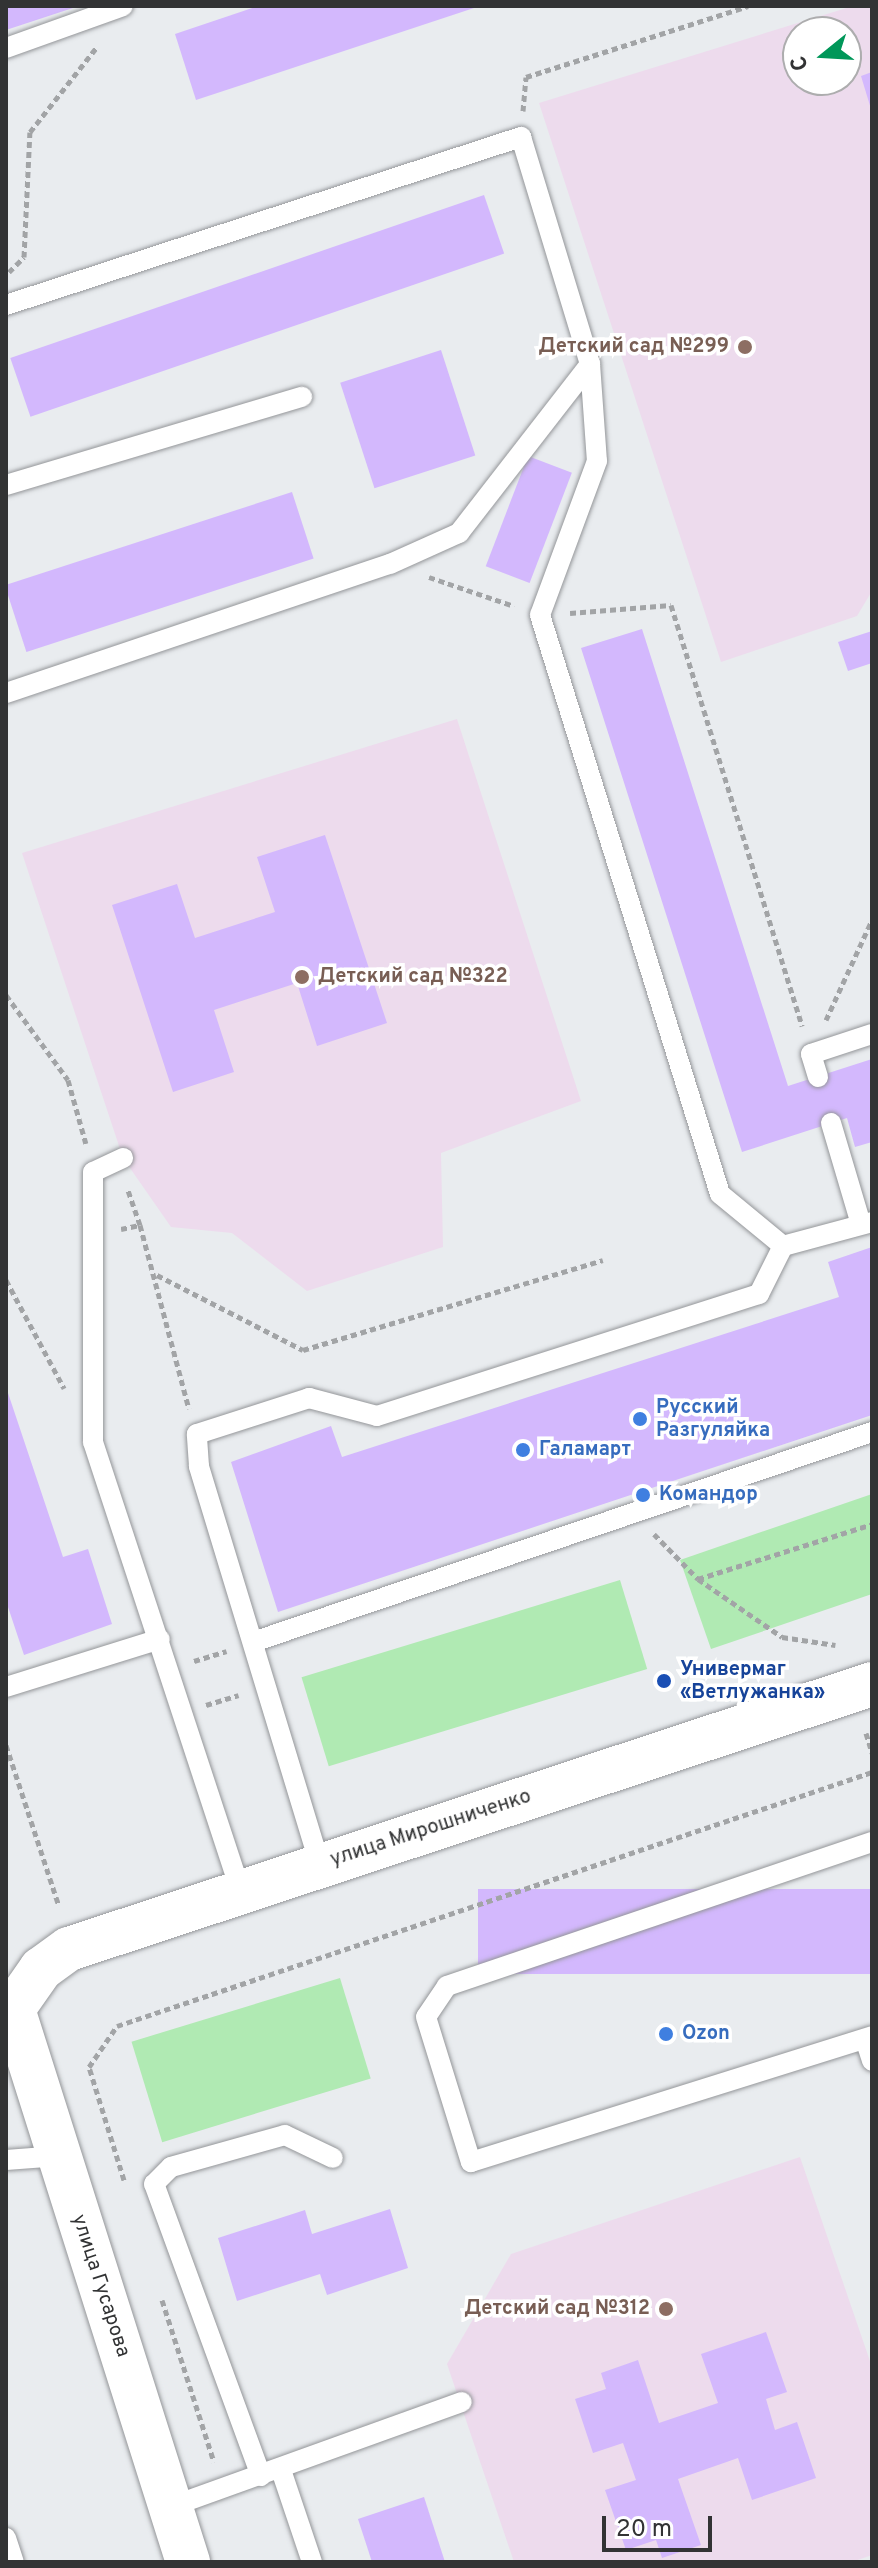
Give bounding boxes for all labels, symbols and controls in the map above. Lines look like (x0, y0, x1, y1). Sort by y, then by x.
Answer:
north arrow (782, 16, 862, 96)
text: С (786, 52, 816, 74)
place label: Детский сад №299 (539, 335, 729, 359)
marker: Детский сад №299 (736, 338, 754, 356)
place label: Детский сад №322 (318, 965, 508, 989)
marker: Детский сад №322 (293, 968, 311, 986)
place label: Русский Разгуляйка (656, 1396, 770, 1443)
marker: Русский Разгуляйка (631, 1410, 649, 1428)
place label: Галамарт (539, 1438, 631, 1462)
marker: Галамарт (514, 1441, 532, 1459)
place label: Командор (659, 1483, 758, 1507)
marker: Командор (634, 1486, 652, 1504)
place label: Универмаг «Ветлужанка» (680, 1658, 825, 1705)
marker: Универмаг «Ветлужанка» (655, 1672, 673, 1690)
street label: улица Мирошниченко (328, 1785, 534, 1873)
place label: Ozon (682, 2022, 730, 2046)
marker: Ozon (657, 2025, 675, 2043)
street label: улица Гусарова (66, 2212, 134, 2360)
place label: Детский сад №312 (464, 2297, 650, 2321)
marker: Детский сад №312 (657, 2300, 675, 2318)
scale bar (606, 2500, 716, 2550)
text: 20 m (616, 2515, 672, 2545)

